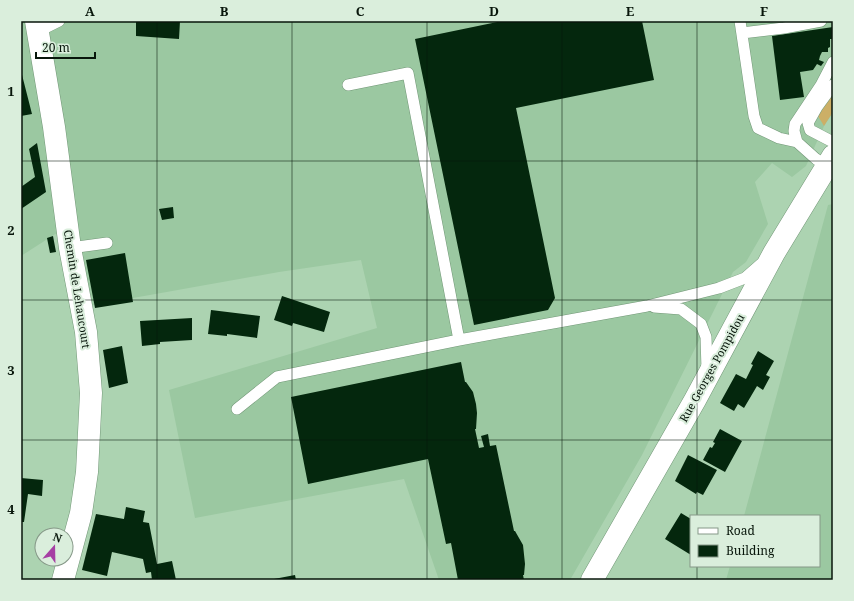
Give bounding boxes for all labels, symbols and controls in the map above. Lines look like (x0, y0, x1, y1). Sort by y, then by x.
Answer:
text: A (85, 2, 95, 20)
text: B (220, 2, 229, 20)
text: C (356, 2, 365, 20)
text: D (489, 2, 499, 20)
text: E (626, 2, 635, 20)
text: F (760, 2, 768, 20)
scale bar (36, 34, 95, 60)
text: 20 m (42, 39, 70, 56)
text: 1 (7, 82, 15, 100)
text: 2 (7, 221, 15, 239)
street label: Chemin de Lehaucourt (61, 229, 94, 349)
street label: Rue Georges Pompidou (676, 311, 748, 425)
text: 3 (7, 361, 15, 379)
text: 4 (7, 500, 15, 518)
legend (690, 515, 820, 567)
text: Road (726, 522, 756, 539)
north arrow (34, 527, 74, 567)
text: N (51, 529, 65, 546)
text: Building (726, 542, 775, 559)

